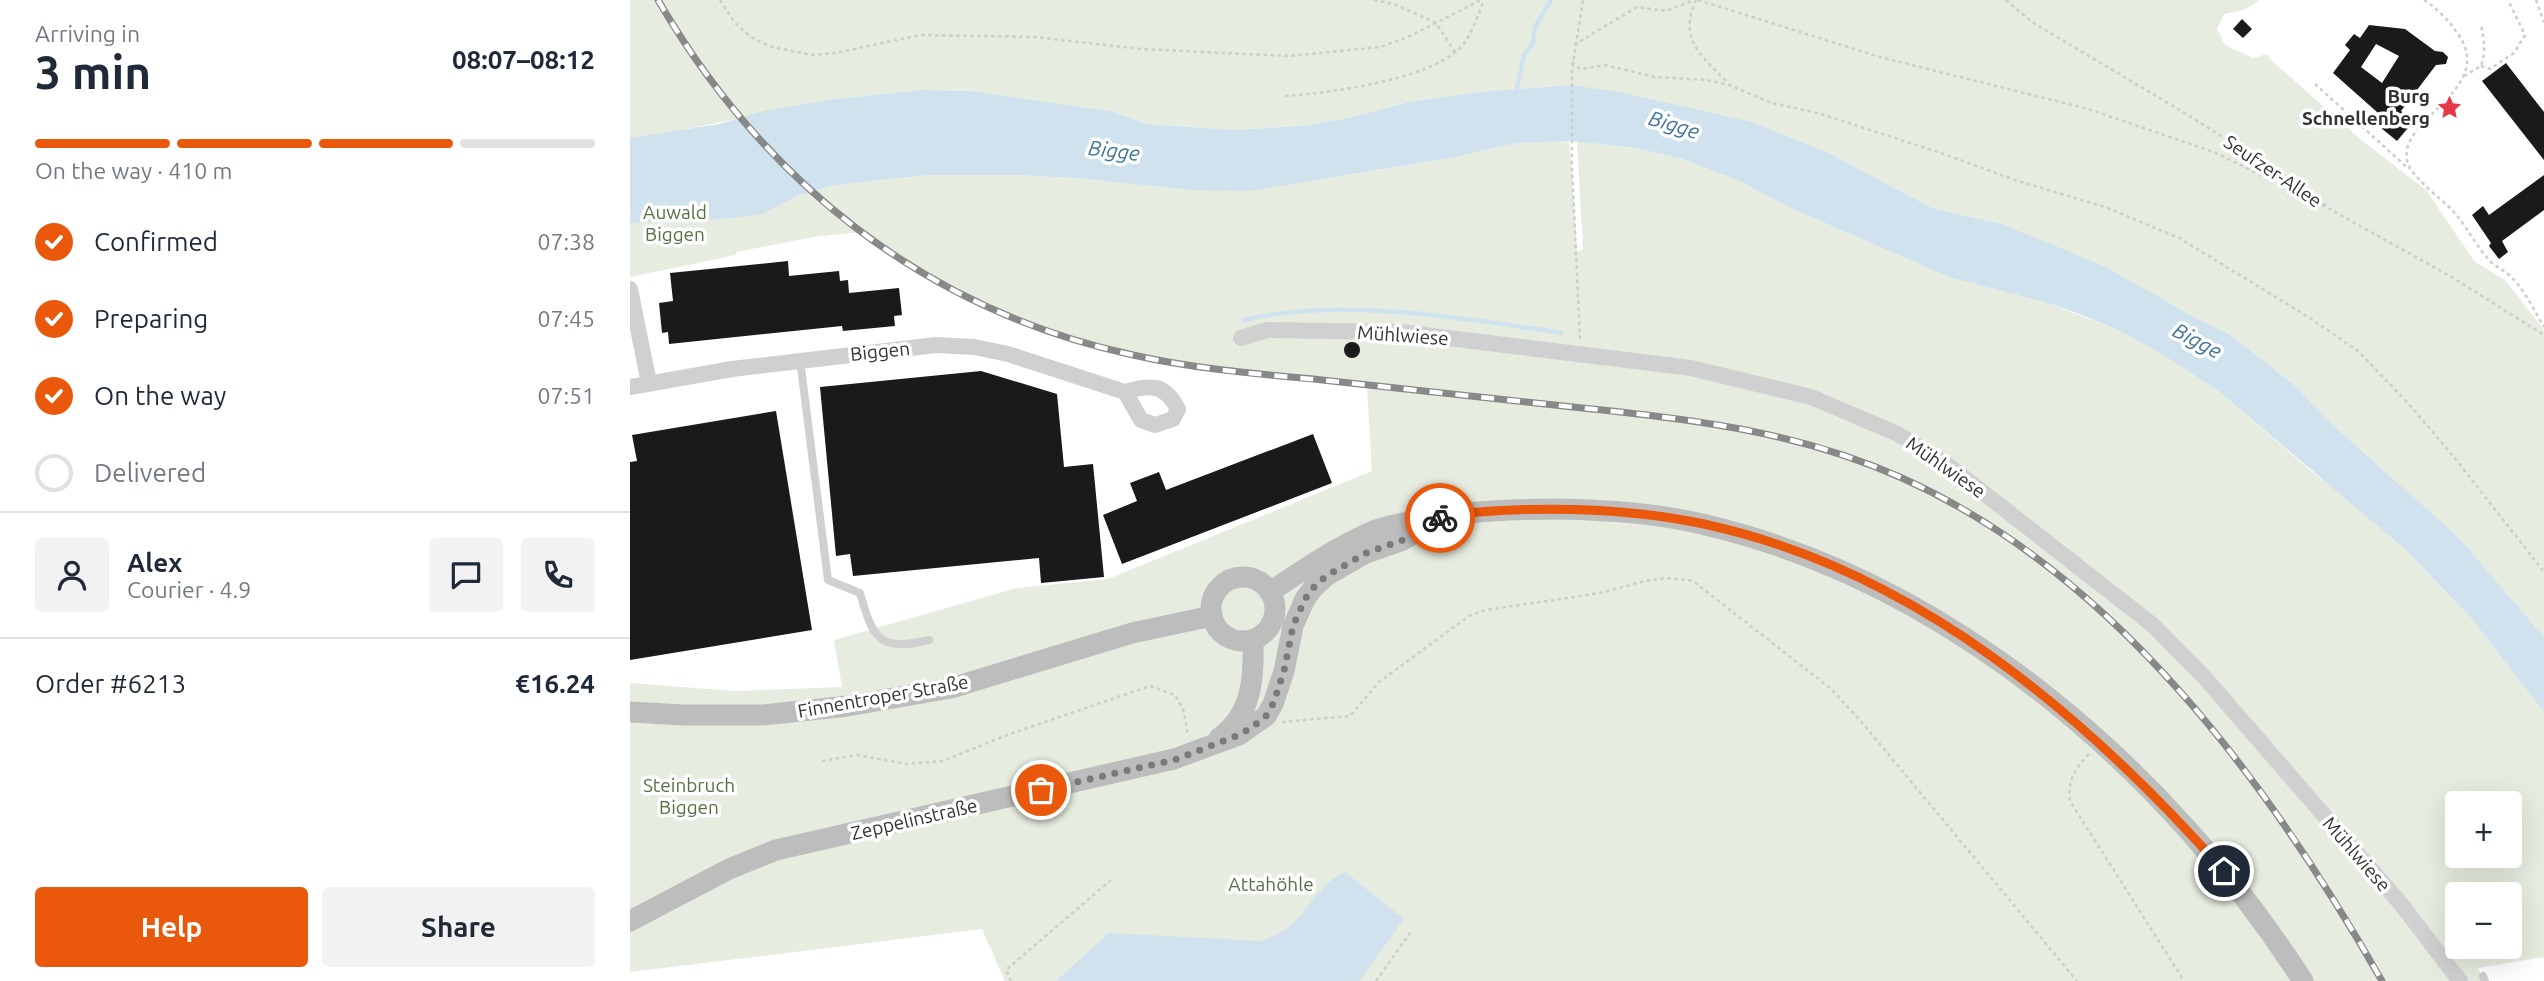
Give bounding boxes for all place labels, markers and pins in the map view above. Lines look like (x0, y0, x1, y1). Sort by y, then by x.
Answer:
place label: Burg Schnellenberg (2302, 85, 2430, 129)
place icon: Burg Schnellenberg (2436, 93, 2464, 121)
pin (1011, 760, 1071, 820)
pin (2194, 841, 2254, 901)

